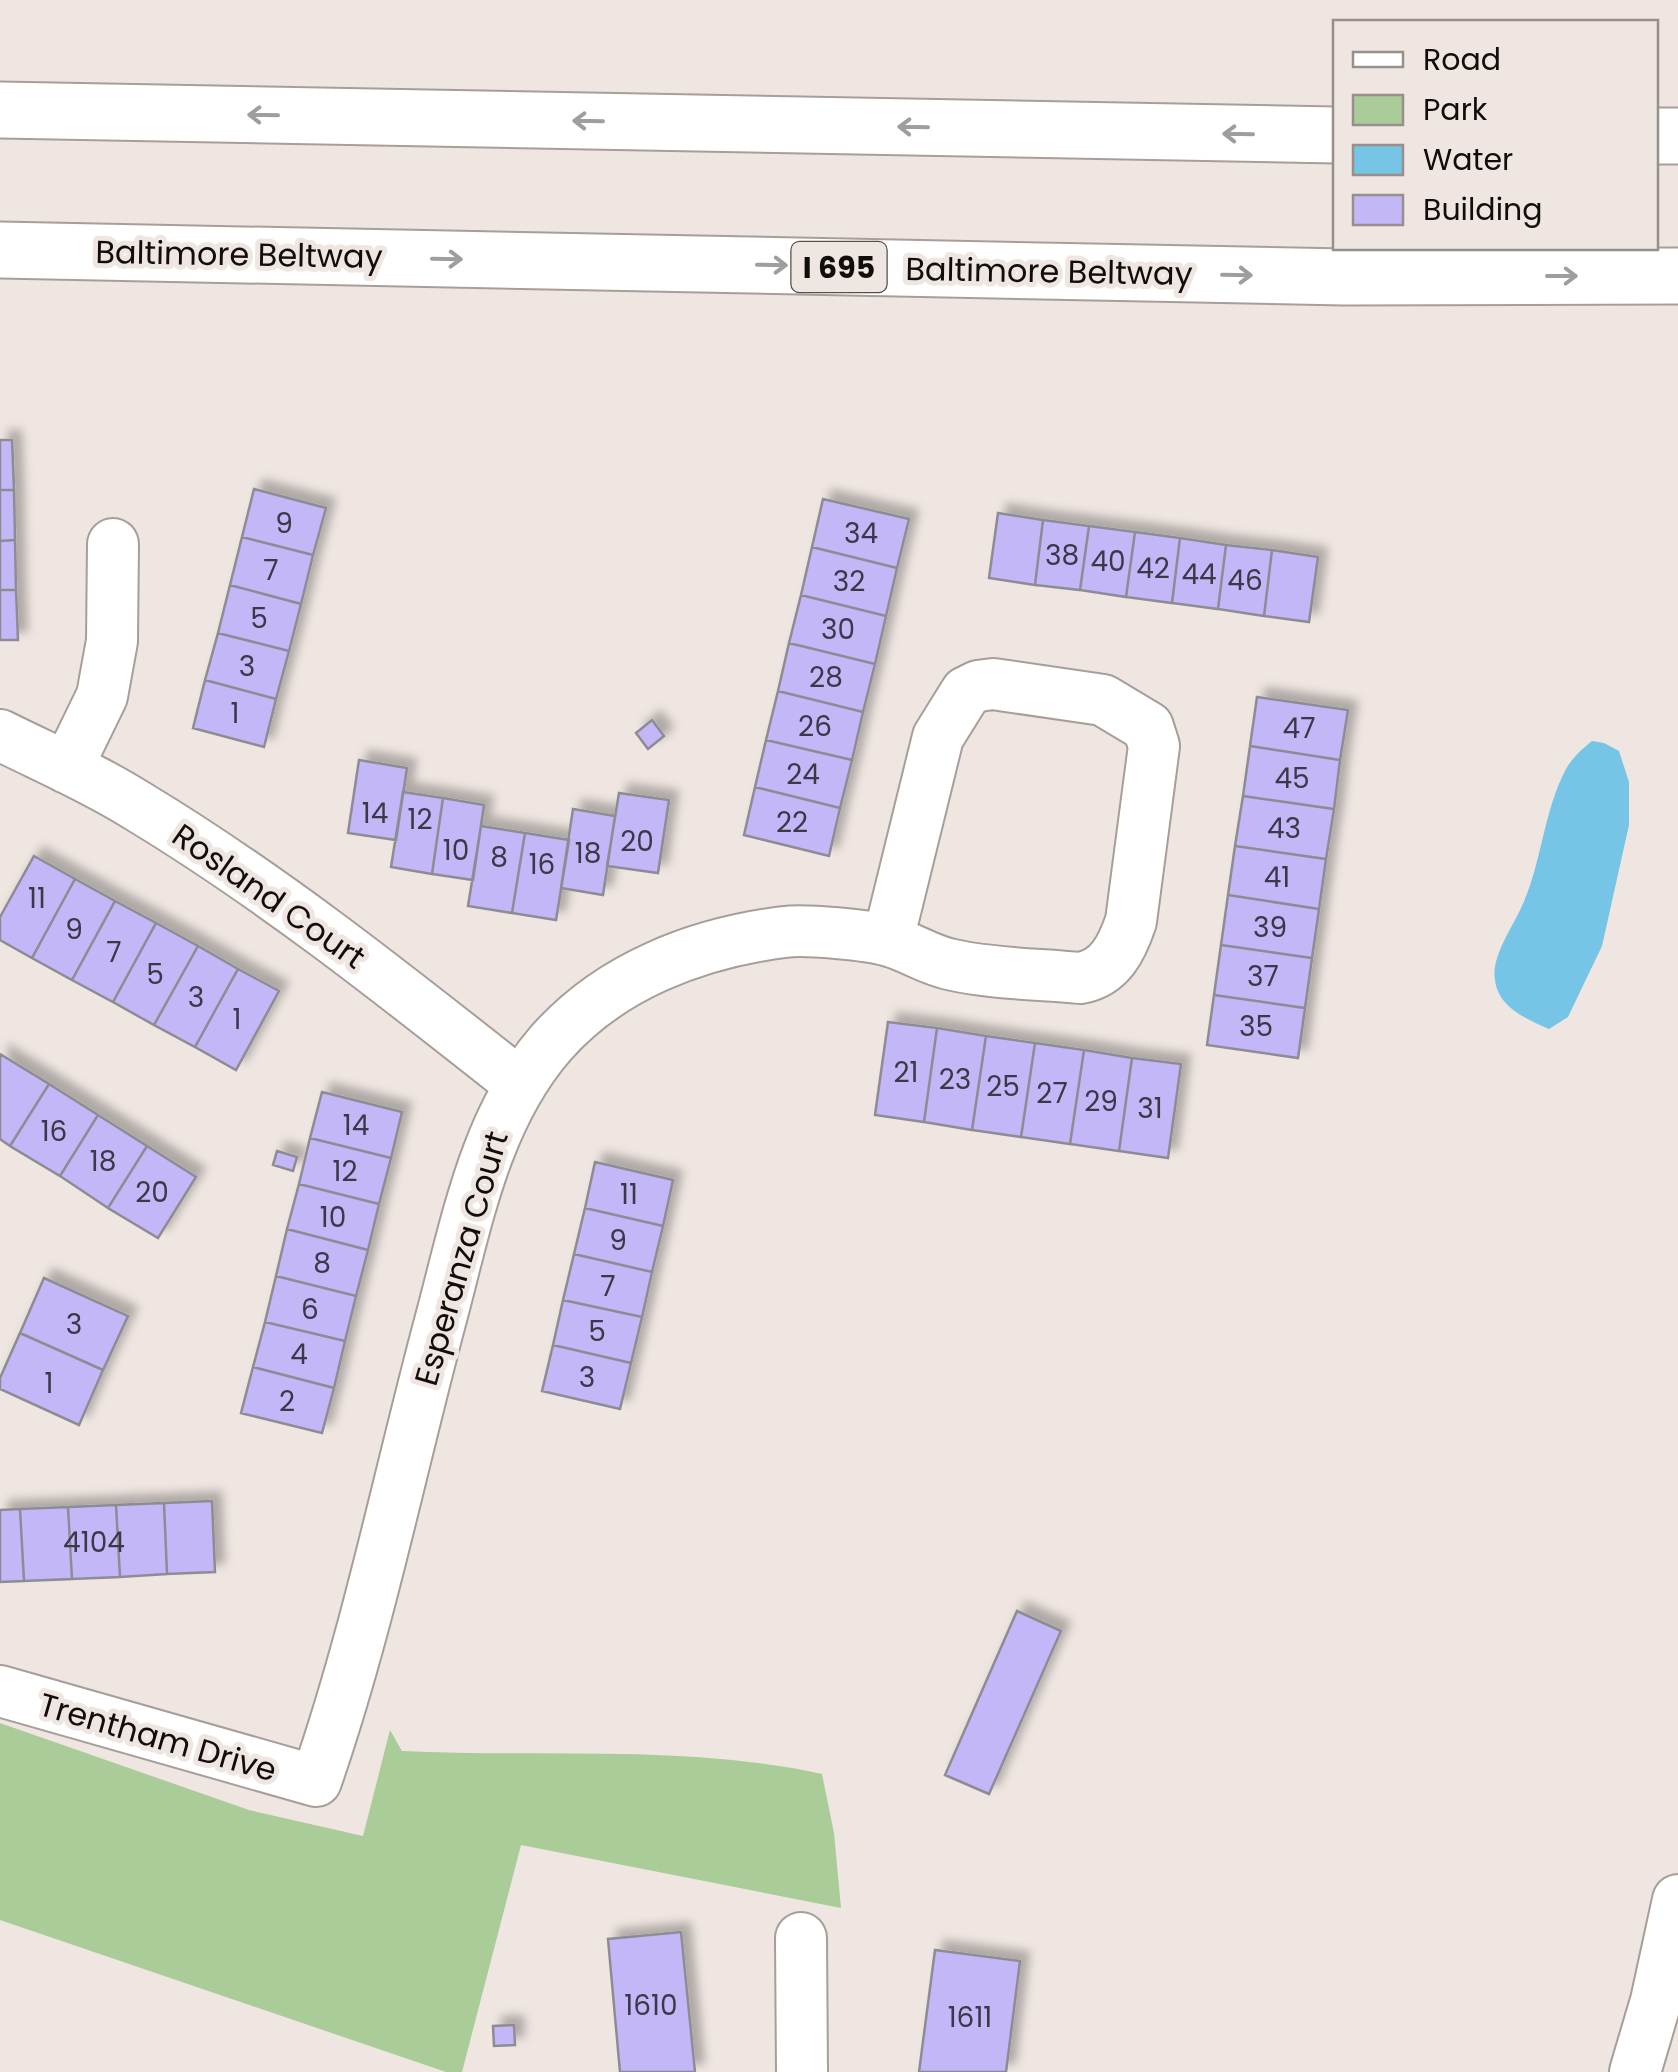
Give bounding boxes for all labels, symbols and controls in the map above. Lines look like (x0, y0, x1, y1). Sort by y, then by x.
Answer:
legend (1333, 20, 1658, 250)
text: Road (1423, 38, 1501, 81)
text: Park (1423, 88, 1488, 131)
one-way arrow (248, 106, 280, 125)
one-way arrow (573, 112, 605, 131)
one-way arrow (898, 118, 930, 137)
one-way arrow (1223, 124, 1255, 143)
text: Water (1423, 138, 1513, 181)
text: Building (1423, 188, 1543, 231)
street label: Baltimore Beltway (95, 229, 383, 279)
road number: I 695 (792, 242, 886, 292)
street label: Baltimore Beltway (905, 246, 1193, 296)
one-way arrow (431, 249, 463, 268)
one-way arrow (756, 256, 788, 275)
one-way arrow (1221, 265, 1253, 284)
one-way arrow (1546, 267, 1578, 286)
house number: 9 (275, 504, 293, 543)
house number: 34 (844, 514, 878, 553)
house number: 38 (1045, 536, 1079, 575)
house number: 40 (1090, 542, 1126, 581)
house number: 42 (1136, 549, 1170, 588)
house number: 7 (263, 551, 279, 590)
house number: 44 (1181, 555, 1217, 594)
house number: 46 (1227, 561, 1263, 600)
house number: 32 (833, 562, 865, 601)
house number: 5 (250, 599, 268, 638)
house number: 30 (821, 610, 855, 649)
house number: 3 (239, 647, 255, 686)
house number: 28 (809, 658, 843, 697)
house number: 1 (231, 694, 239, 733)
house number: 26 (798, 707, 832, 746)
house number: 47 (1283, 709, 1315, 748)
house number: 24 (786, 755, 820, 794)
house number: 45 (1274, 759, 1310, 798)
house number: 14 (362, 794, 388, 833)
house number: 12 (407, 800, 433, 839)
house number: 22 (776, 803, 808, 842)
house number: 43 (1267, 809, 1301, 848)
street label: Rosland Court (164, 813, 374, 979)
house number: 20 (620, 822, 654, 861)
house number: 10 (443, 831, 469, 870)
house number: 18 (575, 834, 601, 873)
house number: 8 (490, 838, 508, 877)
house number: 16 (529, 845, 555, 884)
house number: 41 (1264, 858, 1290, 897)
house number: 11 (28, 879, 46, 918)
house number: 39 (1253, 908, 1287, 947)
house number: 9 (65, 910, 83, 949)
house number: 7 (106, 933, 122, 972)
house number: 5 (146, 955, 164, 994)
house number: 37 (1247, 957, 1279, 996)
house number: 3 (188, 978, 204, 1017)
house number: 1 (233, 1000, 241, 1039)
house number: 35 (1239, 1007, 1273, 1046)
house number: 21 (893, 1053, 919, 1092)
house number: 23 (939, 1060, 971, 1099)
house number: 25 (986, 1067, 1020, 1106)
house number: 27 (1036, 1074, 1068, 1113)
house number: 29 (1084, 1082, 1118, 1121)
house number: 31 (1137, 1089, 1163, 1128)
house number: 14 (343, 1106, 369, 1145)
house number: 16 (41, 1112, 67, 1151)
street label: Esperanza Court (403, 1126, 519, 1390)
house number: 18 (90, 1142, 116, 1181)
house number: 12 (332, 1152, 358, 1191)
house number: 20 (135, 1173, 169, 1212)
house number: 11 (620, 1175, 638, 1214)
house number: 10 (320, 1198, 346, 1237)
house number: 9 (609, 1221, 627, 1260)
house number: 8 (313, 1244, 331, 1283)
house number: 7 (600, 1267, 616, 1306)
house number: 6 (301, 1290, 319, 1329)
house number: 3 (66, 1305, 82, 1344)
house number: 5 (588, 1312, 606, 1351)
house number: 4 (290, 1335, 308, 1374)
house number: 3 (579, 1358, 595, 1397)
house number: 1 (45, 1364, 53, 1403)
house number: 2 (279, 1382, 295, 1421)
house number: 4104 (63, 1523, 125, 1562)
street label: Trentham Drive (34, 1682, 282, 1792)
house number: 1610 (624, 1986, 678, 2025)
house number: 1611 (948, 1998, 992, 2037)

